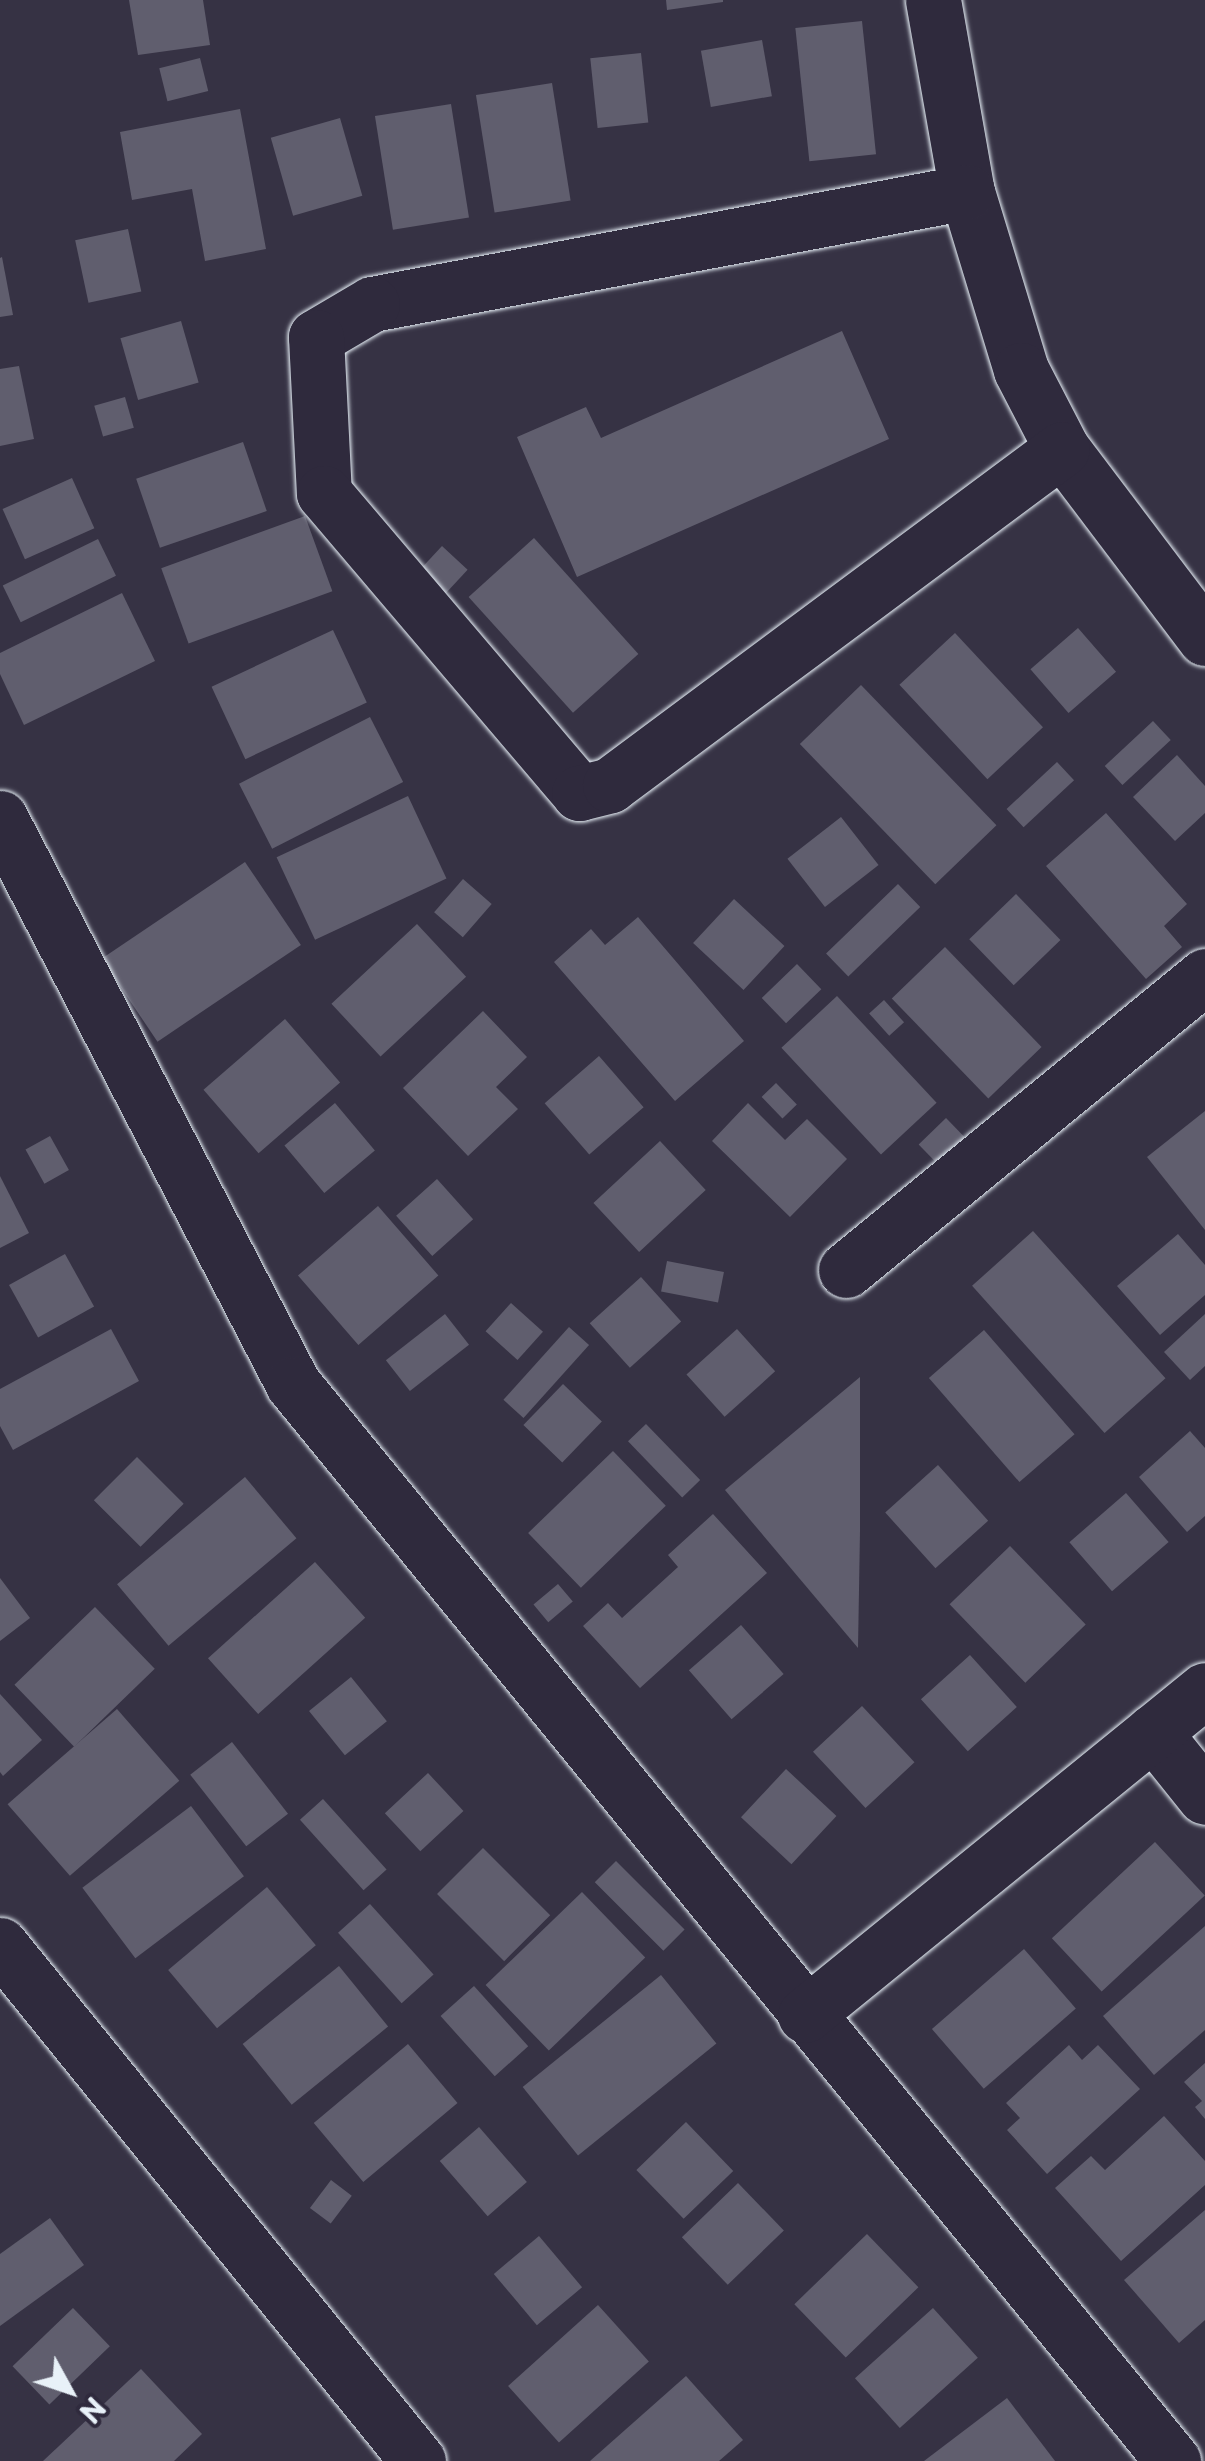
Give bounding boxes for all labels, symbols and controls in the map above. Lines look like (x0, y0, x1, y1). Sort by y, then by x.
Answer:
north arrow (20, 2341, 120, 2441)
text: N (70, 2388, 117, 2433)

